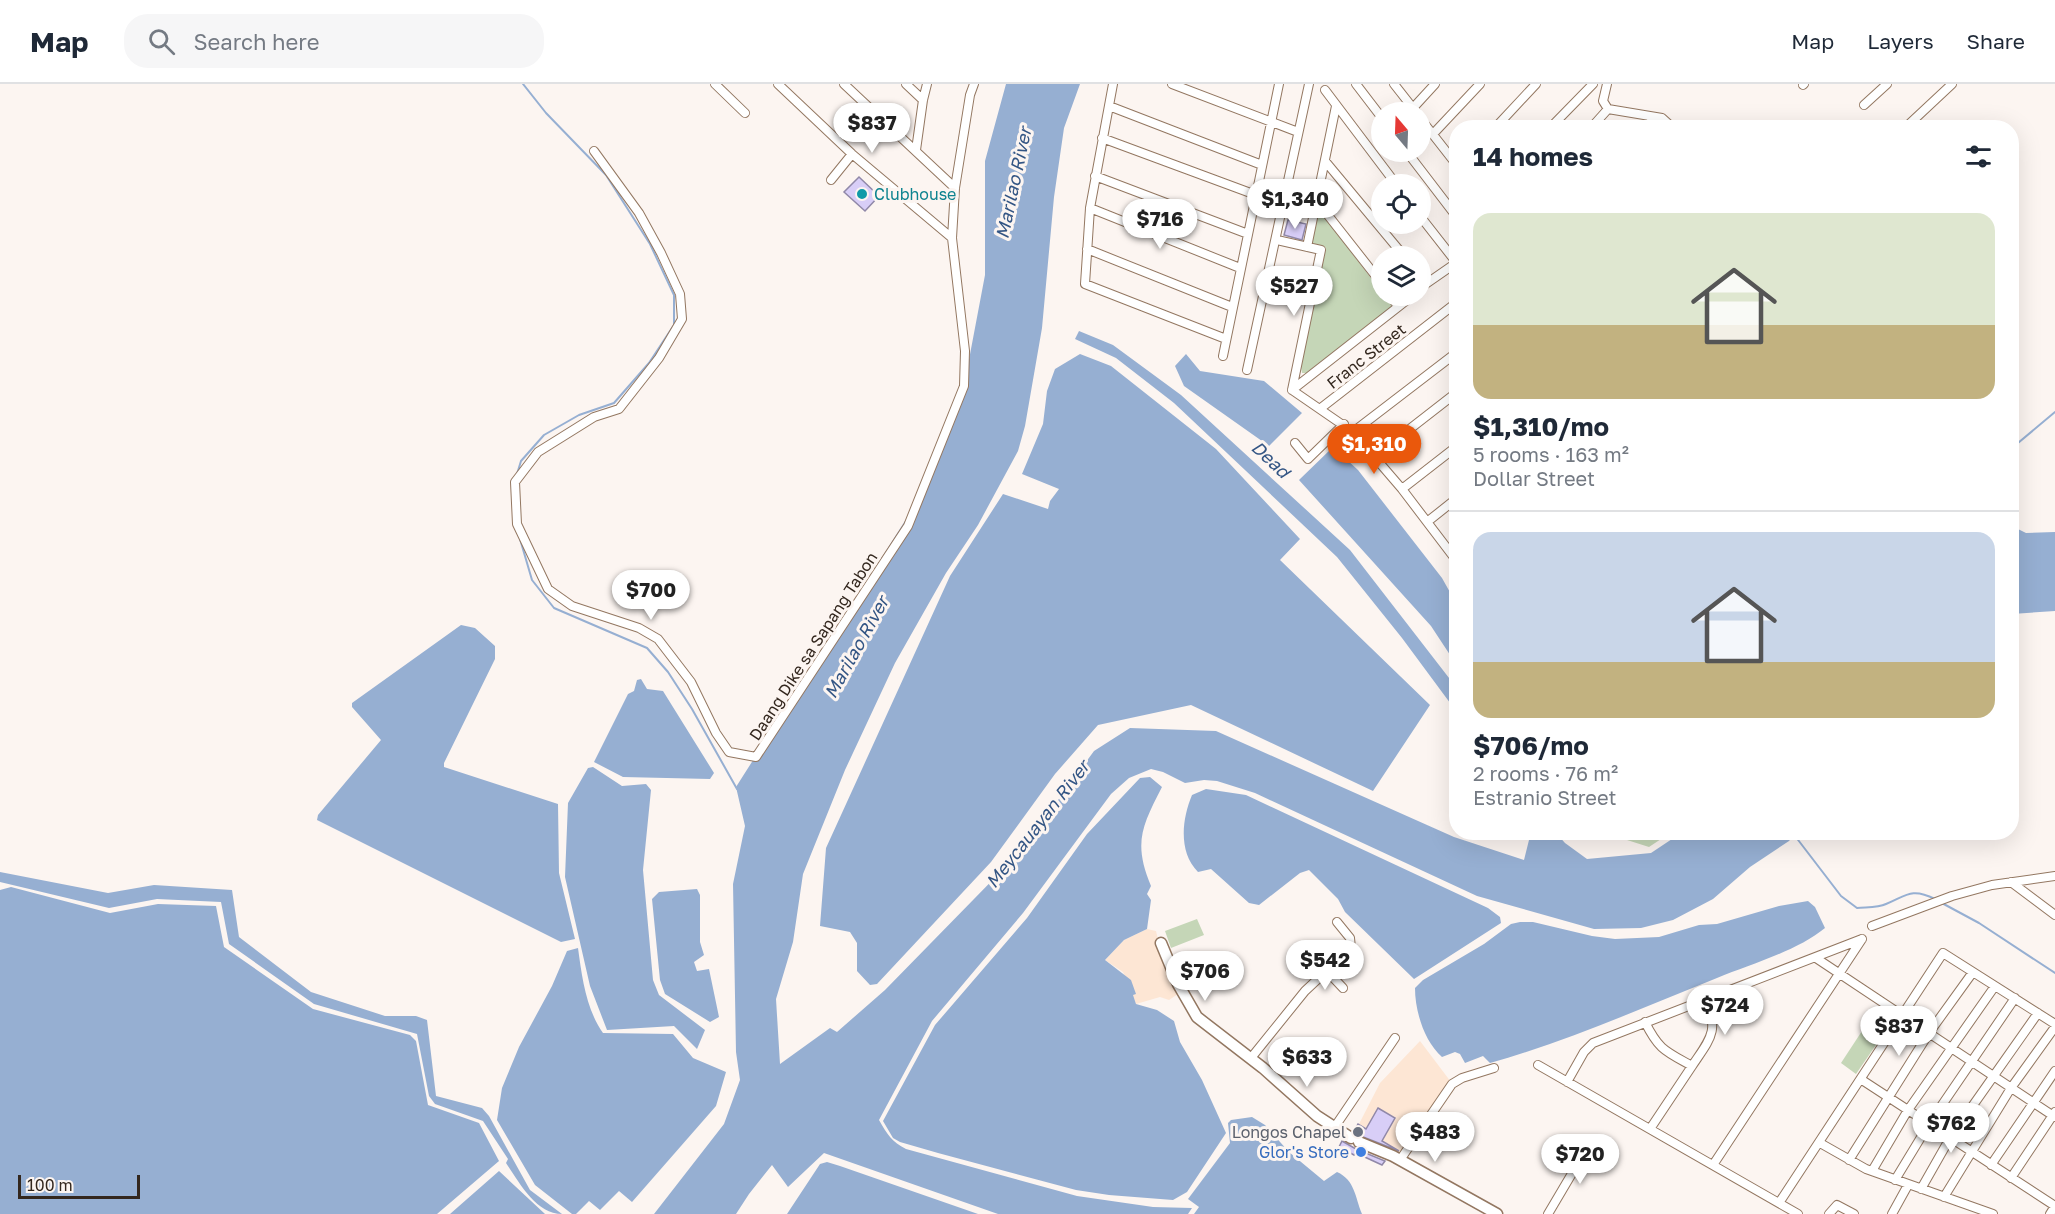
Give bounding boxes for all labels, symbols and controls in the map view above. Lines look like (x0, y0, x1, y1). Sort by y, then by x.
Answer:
search box (124, 14, 544, 68)
text: Map (30, 25, 88, 58)
icon: search (145, 25, 178, 58)
text: Search here (193, 28, 319, 55)
text: Map (1791, 28, 1834, 54)
text: Layers (1867, 28, 1934, 54)
text: Share (1967, 28, 2025, 54)
north arrow (1371, 102, 1431, 162)
map controls (1371, 102, 1431, 306)
pin: $837 (836, 103, 908, 154)
text: $837 (847, 110, 897, 134)
water label: Marilao River (990, 123, 1036, 241)
icon: filters (1962, 140, 1995, 173)
text: 14 homes (1473, 141, 1593, 172)
button: locate (1371, 174, 1431, 234)
pin: $1,340 (1246, 179, 1344, 230)
place label: Clubhouse (874, 184, 956, 204)
text: $1,340 (1261, 186, 1329, 210)
marker: Clubhouse (855, 187, 869, 201)
pin: $716 (1124, 199, 1196, 250)
text: $716 (1136, 206, 1184, 230)
button: layers (1371, 246, 1431, 306)
icon: home (1680, 252, 1788, 360)
pin: $527 (1258, 266, 1330, 317)
text: $527 (1270, 273, 1318, 297)
street label: Franc Street (1323, 319, 1409, 393)
text: $1,310/mo (1473, 411, 1609, 442)
pin: $1,310 (1325, 424, 1423, 475)
text: $1,310 (1341, 431, 1407, 455)
water label: Dead (1247, 436, 1296, 483)
text: 5 rooms · 163 m² (1473, 442, 1629, 466)
text: Dollar Street (1473, 466, 1595, 490)
street label: Daang Dike sa Sapang Tabon (745, 548, 881, 744)
pin: $700 (615, 570, 687, 621)
icon: home (1680, 571, 1788, 679)
text: $700 (626, 577, 676, 601)
water label: Marilao River (819, 590, 894, 702)
text: $706/mo (1473, 730, 1589, 761)
water label: Meycauayan River (980, 754, 1095, 892)
text: 2 rooms · 76 m² (1473, 761, 1618, 785)
text: Estranio Street (1473, 785, 1617, 809)
pin: $542 (1289, 940, 1361, 991)
text: $542 (1300, 947, 1350, 971)
pin: $706 (1169, 951, 1241, 1002)
text: $706 (1180, 958, 1230, 982)
pin: $724 (1689, 985, 1761, 1036)
text: $724 (1701, 992, 1750, 1016)
pin: $837 (1863, 1006, 1935, 1057)
text: $837 (1874, 1013, 1924, 1037)
pin: $633 (1271, 1037, 1343, 1088)
text: $633 (1282, 1044, 1332, 1068)
pin: $762 (1915, 1103, 1987, 1154)
text: $762 (1926, 1110, 1976, 1134)
pin: $483 (1399, 1112, 1471, 1163)
text: $483 (1410, 1119, 1460, 1143)
place label: Longos Chapel (1232, 1122, 1346, 1142)
marker: Longos Chapel (1351, 1125, 1365, 1139)
pin: $720 (1544, 1134, 1616, 1185)
text: $720 (1555, 1141, 1605, 1165)
place label: Glor's Store (1259, 1142, 1349, 1162)
marker: Glor's Store (1354, 1145, 1368, 1159)
scale bar (18, 1172, 140, 1200)
text: 100 m (27, 1175, 73, 1195)

